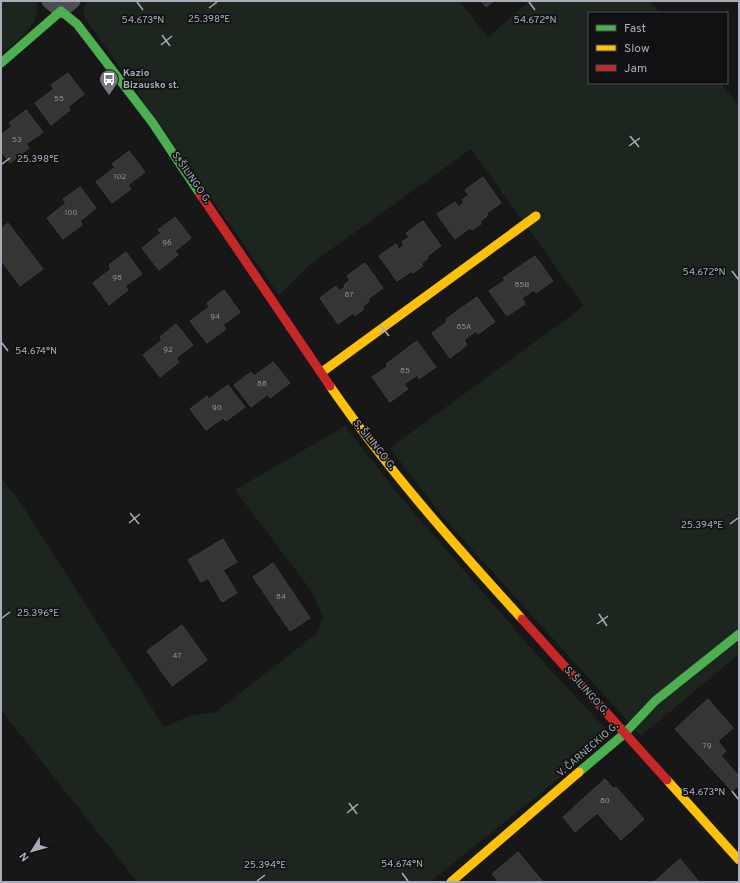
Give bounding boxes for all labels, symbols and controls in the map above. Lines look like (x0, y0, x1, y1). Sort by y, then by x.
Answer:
legend (588, 12, 728, 84)
text: 25.398°E (188, 13, 230, 26)
text: 54.673°N (122, 14, 164, 27)
text: 54.672°N (514, 14, 556, 27)
text: Fast (624, 21, 646, 37)
text: Slow (624, 41, 650, 57)
text: Jam (624, 61, 647, 77)
place label: Kazio Bizausko st. (123, 67, 180, 92)
bus stop icon: Kazio Bizausko st. (98, 68, 120, 96)
house number: 55 (54, 94, 64, 104)
house number: 53 (12, 135, 22, 145)
street label: S. ŠILINGO G. (168, 150, 214, 206)
text: 25.398°E (17, 153, 59, 166)
house number: 102 (113, 172, 127, 182)
house number: 100 (64, 208, 78, 218)
house number: 96 (162, 238, 172, 248)
text: 54.672°N (683, 266, 725, 279)
house number: 98 (112, 273, 122, 283)
house number: 85B (514, 280, 530, 290)
house number: 87 (345, 290, 353, 300)
house number: 94 (210, 312, 220, 322)
house number: 85A (456, 322, 472, 332)
text: 54.674°N (15, 345, 57, 358)
house number: 92 (163, 345, 173, 355)
house number: 85 (400, 366, 410, 376)
house number: 88 (257, 379, 267, 389)
house number: 90 (212, 403, 222, 413)
street label: S. ŠILINGO G. (350, 417, 398, 473)
text: 25.394°E (681, 519, 723, 532)
house number: 84 (276, 592, 286, 602)
text: 25.396°E (17, 607, 59, 620)
house number: 47 (172, 651, 182, 661)
street label: S. ŠILINGO G. (561, 664, 611, 718)
street label: V. ČARNECKIO G. (555, 720, 621, 780)
house number: 79 (703, 741, 712, 751)
text: 54.673°N (683, 786, 725, 799)
house number: 80 (600, 796, 610, 806)
north arrow (12, 831, 52, 871)
text: N (17, 849, 33, 864)
text: 54.674°N (381, 858, 423, 871)
text: 25.394°E (244, 859, 286, 872)

